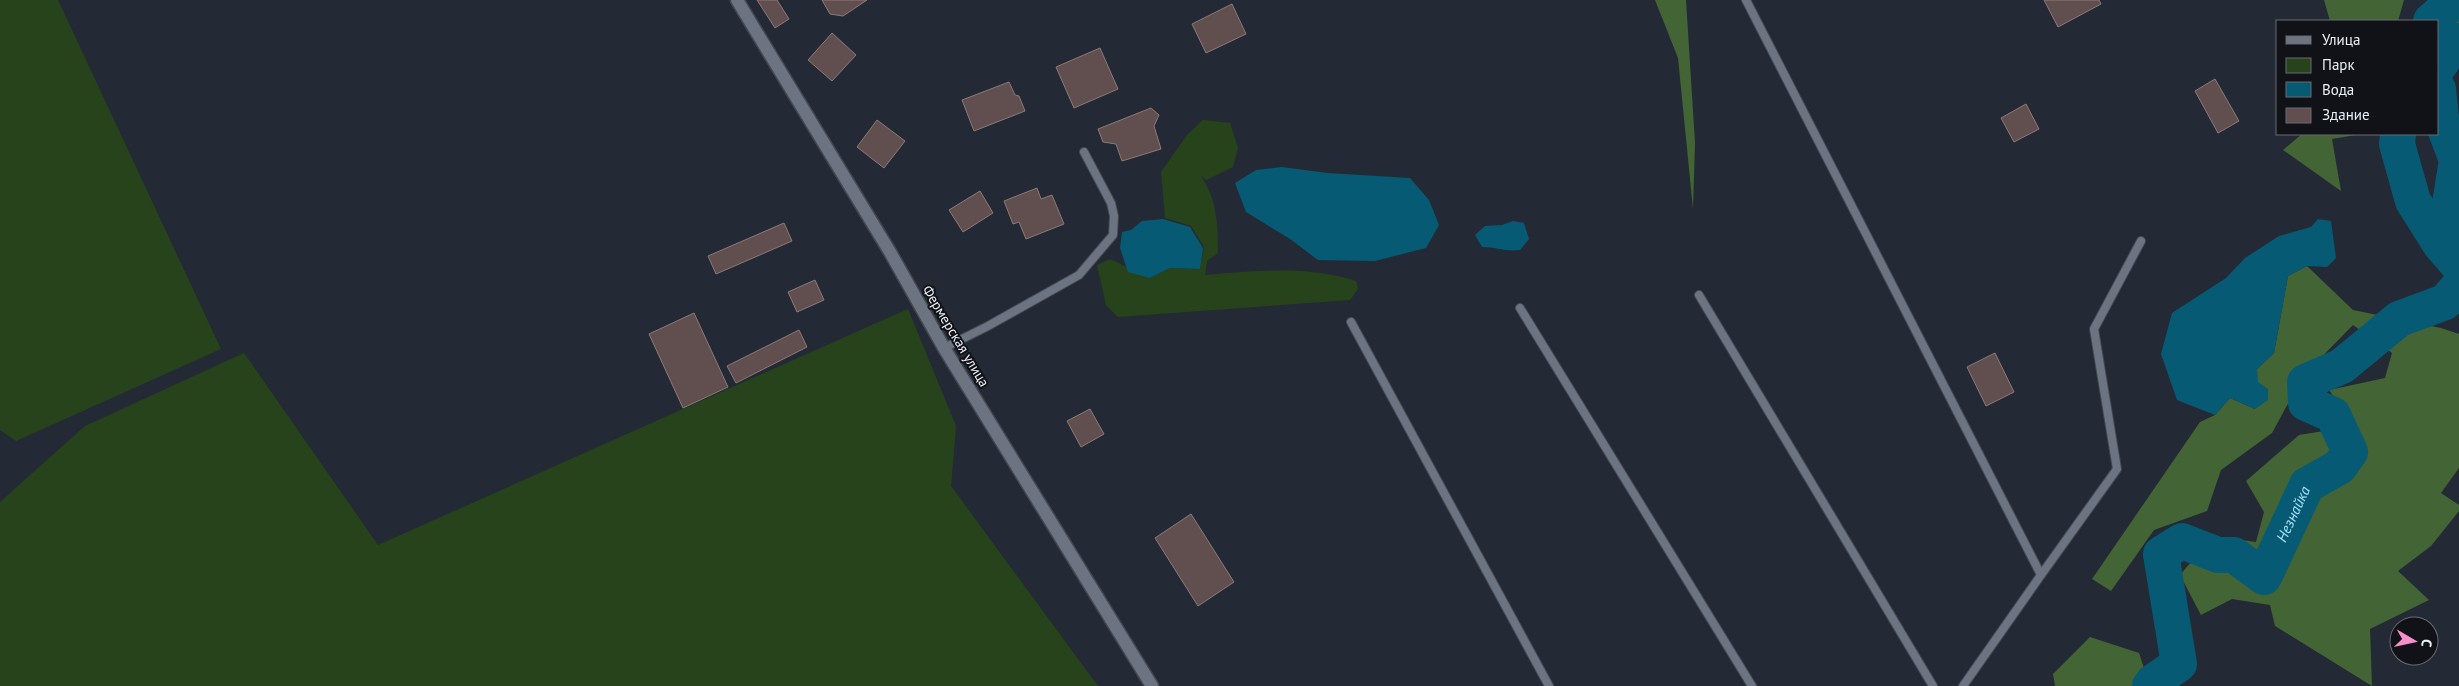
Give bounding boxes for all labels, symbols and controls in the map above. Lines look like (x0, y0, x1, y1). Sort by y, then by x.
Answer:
legend (2276, 20, 2439, 135)
text: Улица (2322, 30, 2360, 49)
text: Парк (2322, 55, 2355, 74)
text: Вода (2322, 80, 2354, 99)
text: Здание (2322, 105, 2370, 124)
street label: Фермерская улица (919, 282, 993, 390)
water label: Незнайка (2272, 482, 2314, 545)
north arrow (2389, 616, 2439, 666)
text: С (2417, 638, 2436, 648)

